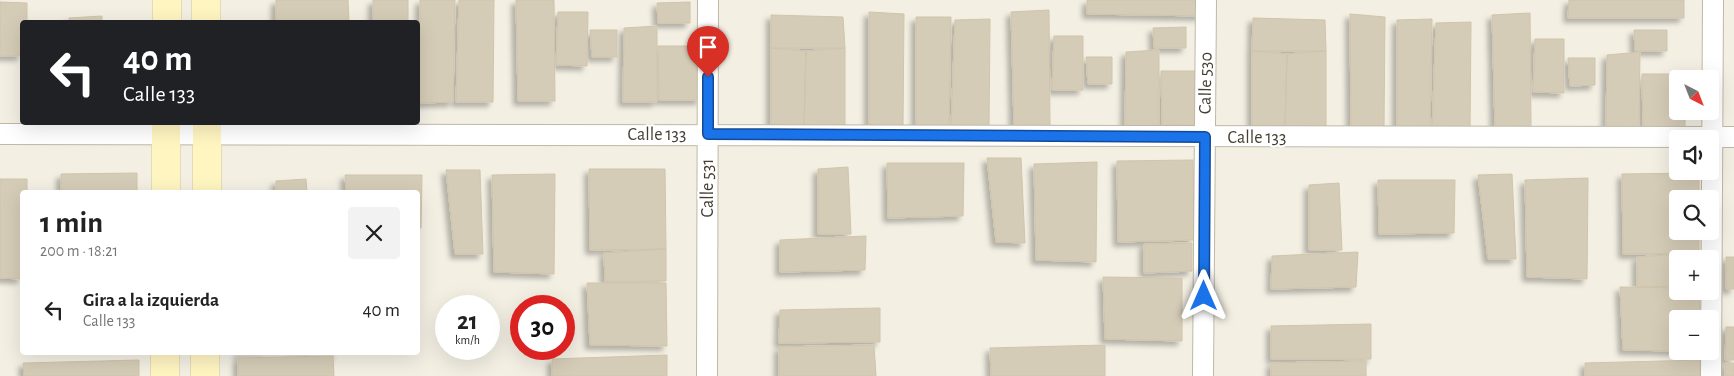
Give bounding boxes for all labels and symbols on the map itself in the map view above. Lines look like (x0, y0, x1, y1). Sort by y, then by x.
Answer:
pin (687, 26, 729, 77)
street label: Calle 530 (1196, 52, 1216, 114)
north arrow (1669, 70, 1719, 120)
street label: Calle 133 (628, 126, 686, 144)
street label: Calle 133 (1228, 129, 1286, 147)
street label: Calle 531 (699, 159, 717, 217)
position arrow (1177, 269, 1229, 321)
speed limit sign: 30 (510, 295, 575, 360)

